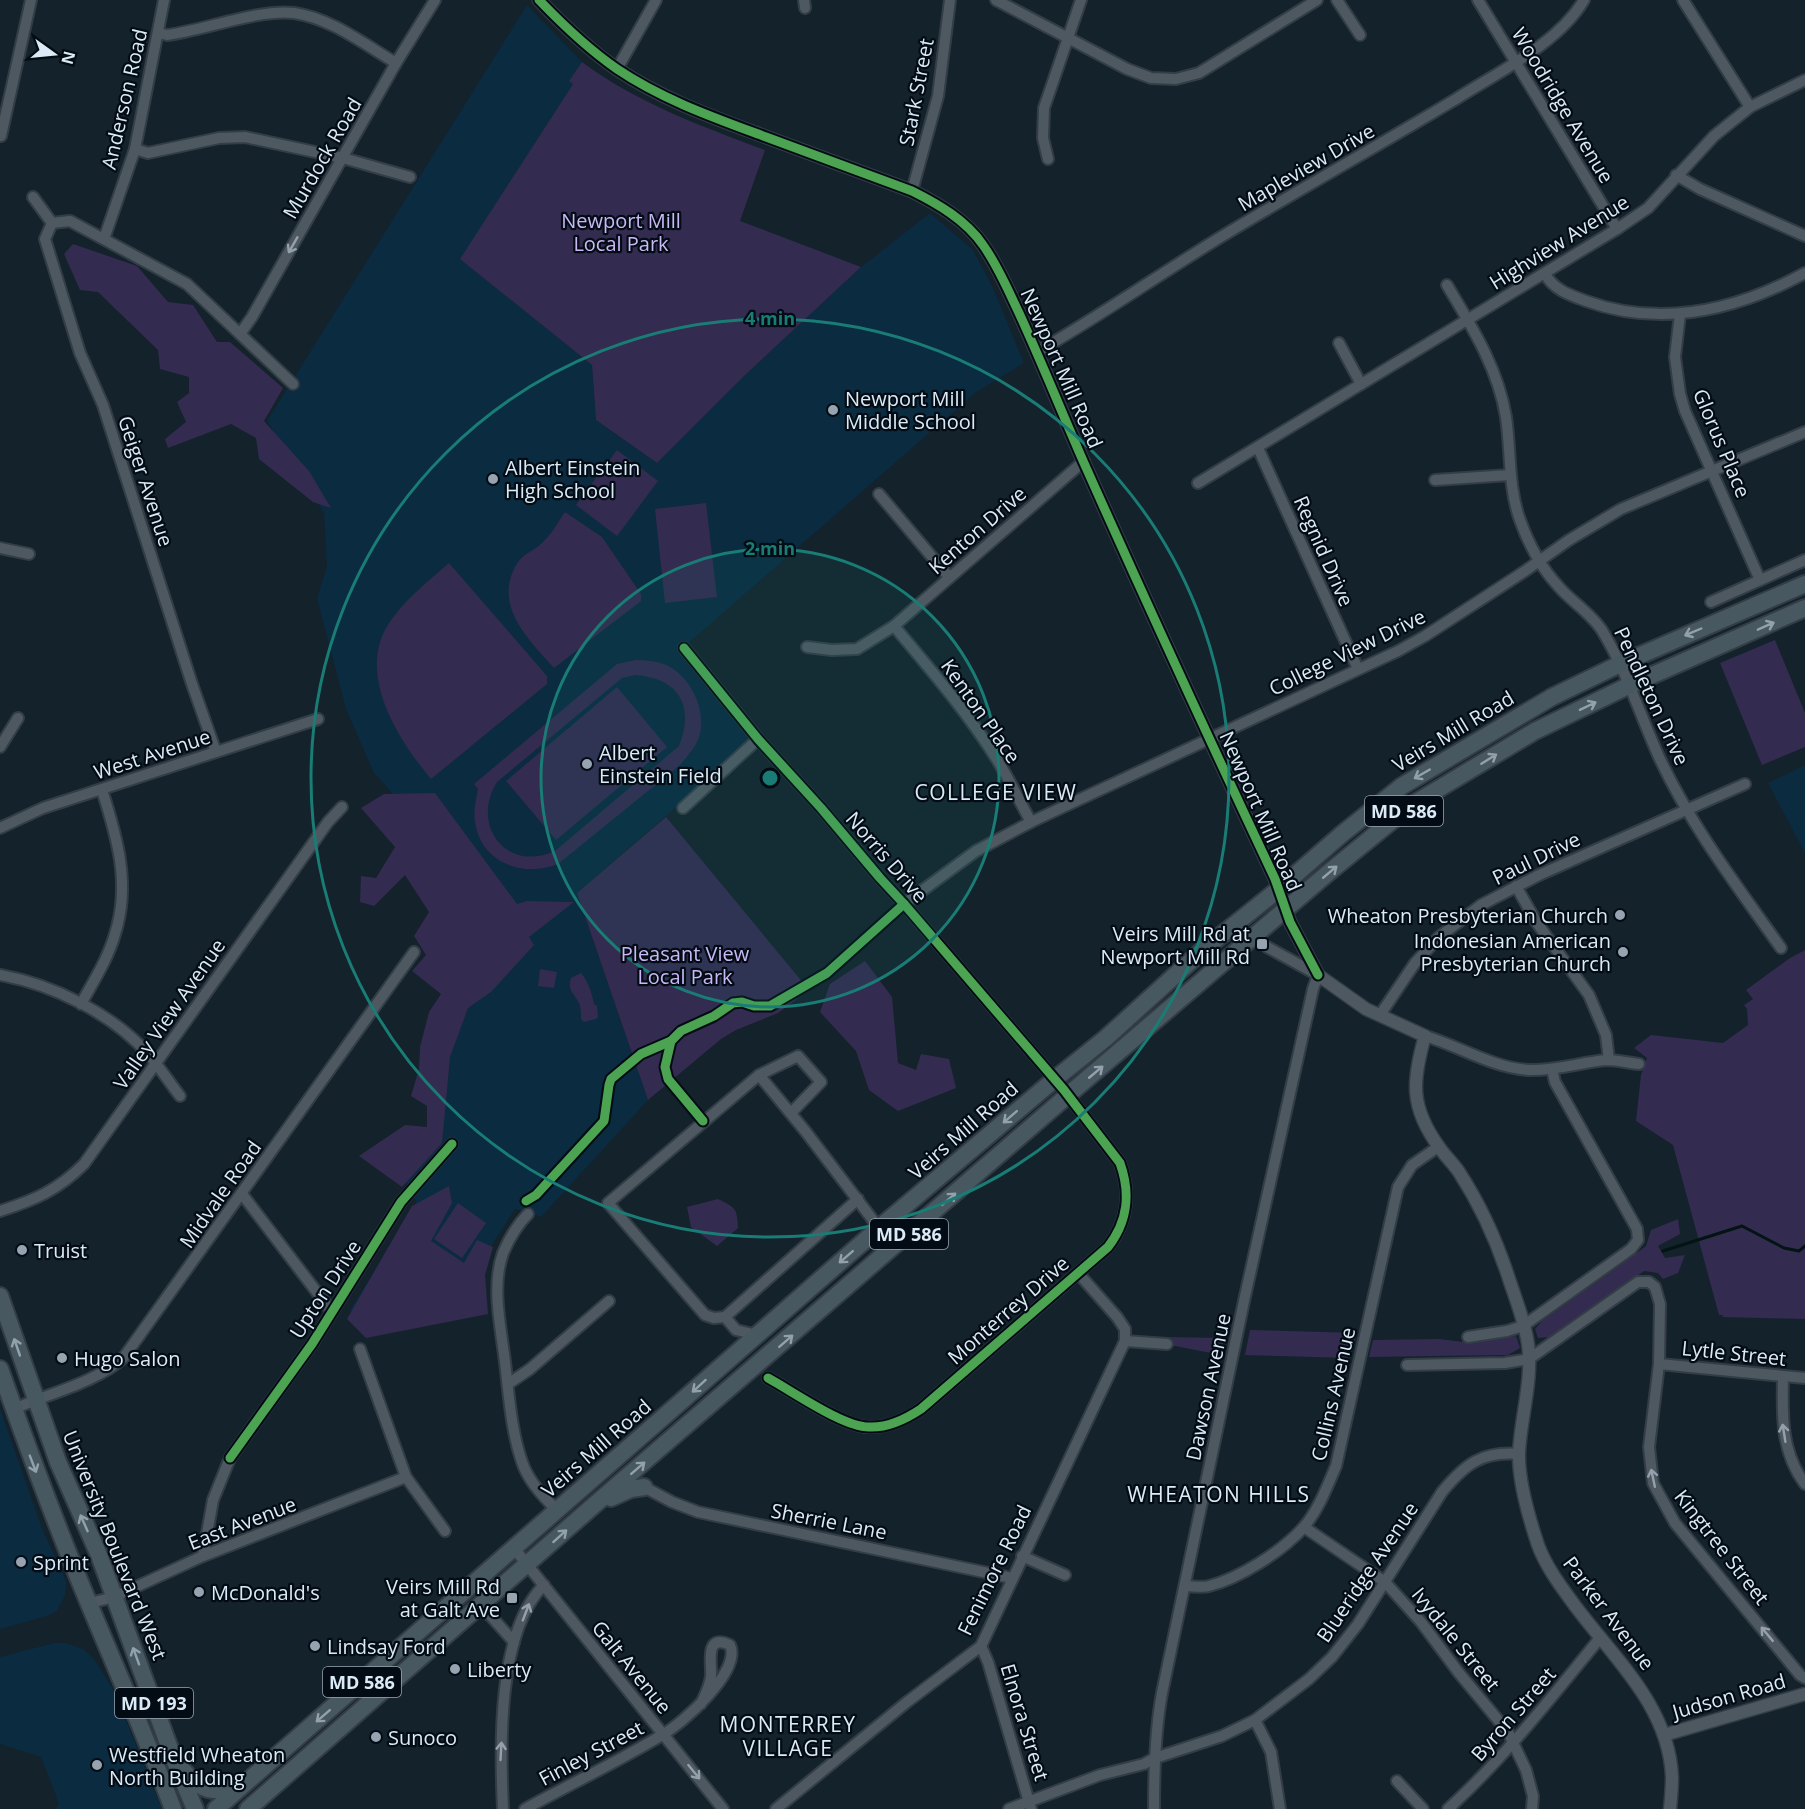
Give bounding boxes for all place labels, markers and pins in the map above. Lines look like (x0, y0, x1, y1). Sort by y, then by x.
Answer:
place label: Newport Mill Middle School (845, 385, 976, 435)
marker: Newport Mill Middle School (826, 403, 840, 417)
place label: Albert Einstein High School (505, 454, 640, 504)
marker: Albert Einstein High School (486, 472, 500, 486)
place label: Albert Einstein Field (599, 739, 722, 789)
marker: Albert Einstein Field (580, 757, 594, 771)
centre of rings (760, 768, 780, 788)
place label: Wheaton Presbyterian Church (1328, 902, 1608, 929)
marker: Wheaton Presbyterian Church (1613, 908, 1627, 922)
place label: Veirs Mill Rd at Newport Mill Rd (1101, 920, 1250, 970)
place label: Indonesian American Presbyterian Church (1414, 927, 1611, 977)
marker: Veirs Mill Rd at Newport Mill Rd (1255, 937, 1269, 951)
marker: Indonesian American Presbyterian Church (1616, 945, 1630, 959)
place label: Truist (34, 1237, 87, 1264)
marker: Truist (15, 1243, 29, 1257)
place label: Hugo Salon (74, 1345, 181, 1372)
marker: Hugo Salon (55, 1351, 69, 1365)
place label: Sprint (33, 1549, 89, 1576)
marker: Sprint (14, 1555, 28, 1569)
place label: Veirs Mill Rd at Galt Ave (386, 1573, 500, 1623)
place label: McDonald's (211, 1579, 320, 1606)
marker: McDonald's (192, 1585, 206, 1599)
marker: Veirs Mill Rd at Galt Ave (505, 1591, 519, 1605)
place label: Lindsay Ford (327, 1633, 446, 1660)
marker: Lindsay Ford (308, 1639, 322, 1653)
place label: Liberty (467, 1656, 532, 1683)
marker: Liberty (448, 1662, 462, 1676)
place label: Sunoco (388, 1724, 457, 1751)
marker: Sunoco (369, 1730, 383, 1744)
place label: Westfield Wheaton North Building (109, 1741, 285, 1791)
marker: Westfield Wheaton North Building (90, 1758, 104, 1772)

